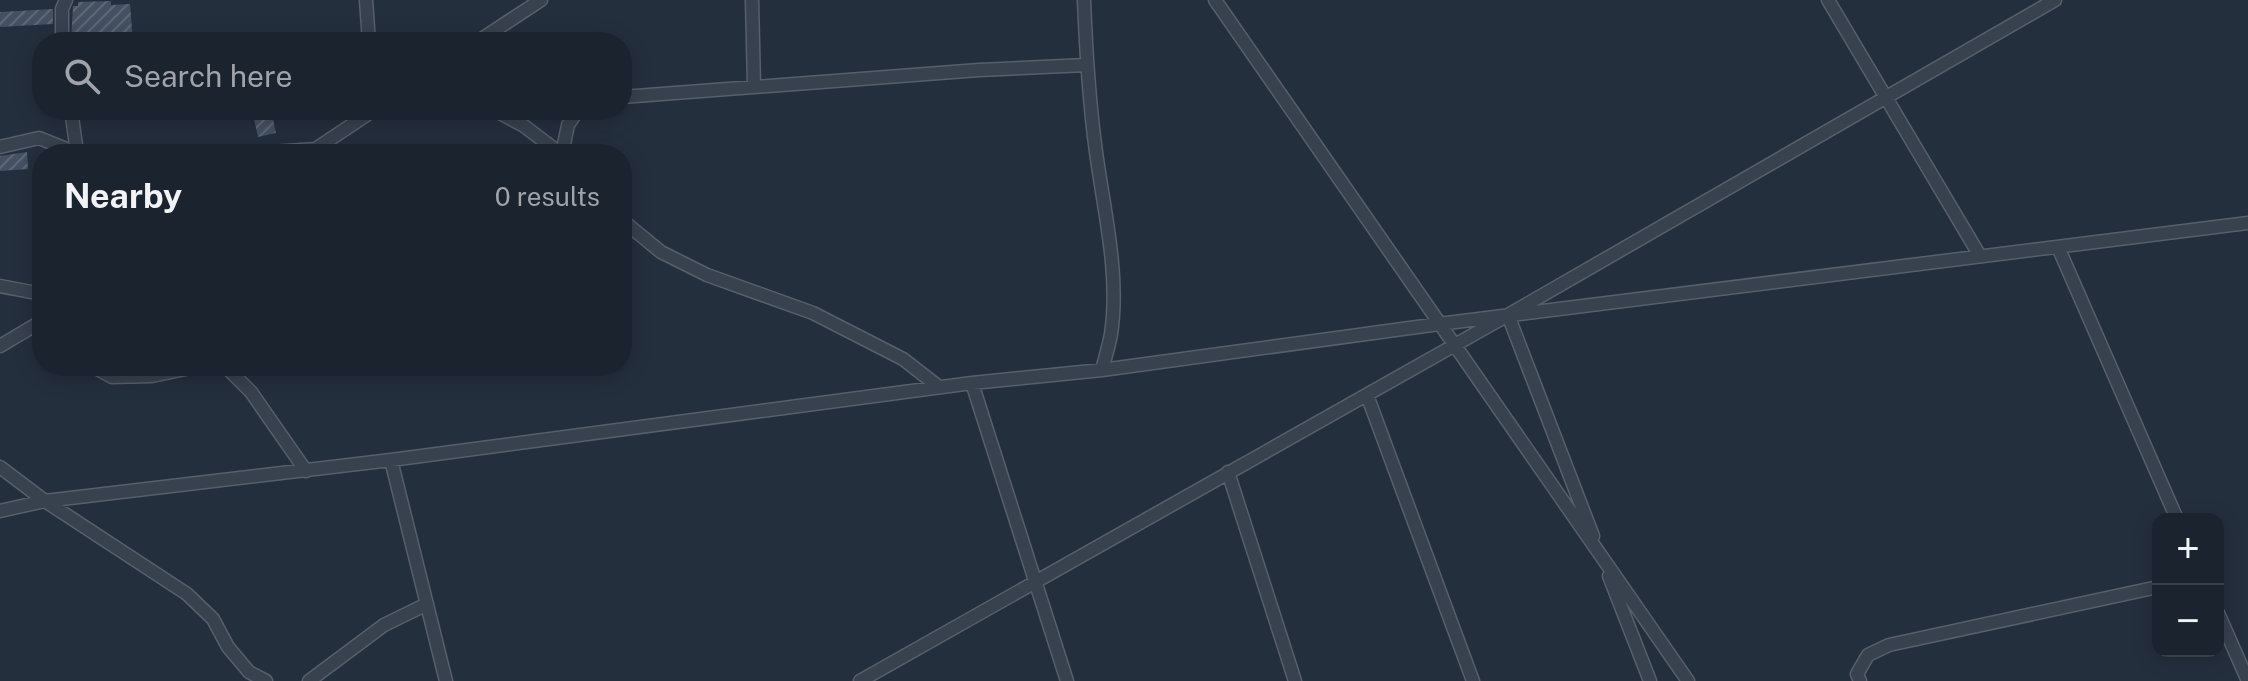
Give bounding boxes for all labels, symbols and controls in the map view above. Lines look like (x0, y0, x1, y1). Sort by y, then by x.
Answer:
search box (32, 32, 632, 120)
icon: search (60, 54, 104, 98)
text: Search here (124, 58, 292, 94)
text: Nearby (64, 176, 182, 216)
text: 0 results (495, 181, 600, 212)
map controls (2152, 513, 2224, 657)
button: + (2152, 513, 2224, 585)
button: − (2152, 585, 2224, 657)

